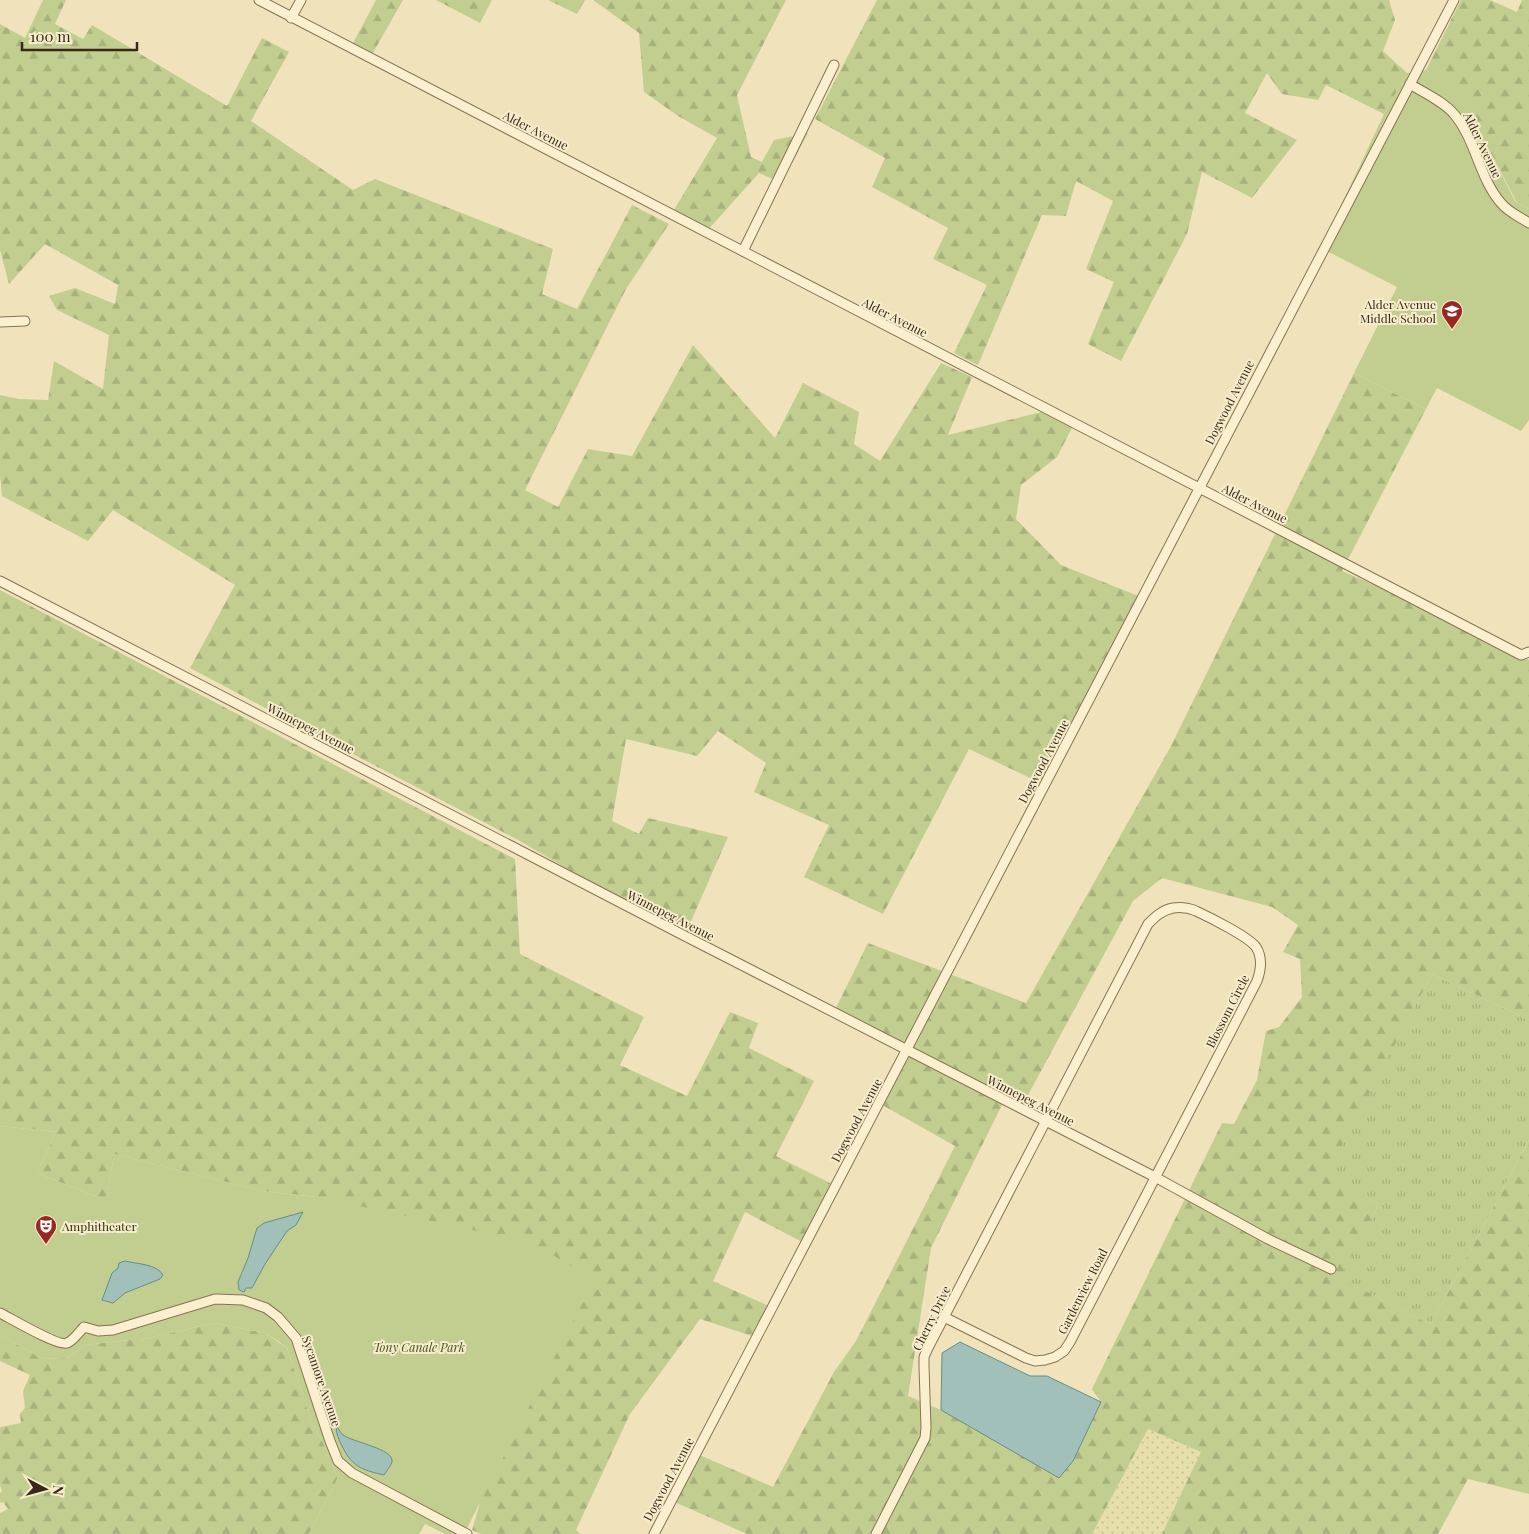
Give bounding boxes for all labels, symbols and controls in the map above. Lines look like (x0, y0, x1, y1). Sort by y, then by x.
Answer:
scale bar (22, 20, 138, 52)
text: 100 m (30, 26, 71, 46)
street label: Alder Avenue (500, 106, 571, 153)
street label: Alder Avenue (1460, 109, 1506, 180)
street label: Alder Avenue (859, 293, 930, 340)
place label: Alder Avenue Middle School (1360, 296, 1437, 326)
school or university icon: Alder Avenue Middle School (1440, 299, 1464, 330)
street label: Dogwood Avenue (1201, 357, 1257, 447)
street label: Alder Avenue (1219, 479, 1290, 526)
street label: Winnepeg Avenue (264, 699, 357, 757)
street label: Dogwood Avenue (1014, 716, 1072, 806)
street label: Winnepeg Avenue (624, 886, 717, 944)
street label: Blossom Circle (1202, 972, 1252, 1050)
street label: Winnepeg Avenue (984, 1071, 1077, 1129)
street label: Dogwood Avenue (827, 1075, 885, 1165)
theatre icon: Amphitheater (34, 1214, 58, 1245)
place label: Amphitheater (61, 1218, 137, 1234)
street label: Gardenview Road (1053, 1245, 1111, 1337)
street label: Cherry Drive (908, 1283, 954, 1353)
street label: Sycamore Avenue (299, 1334, 345, 1428)
park label: Tony Canale Park (373, 1339, 465, 1355)
street label: Dogwood Avenue (639, 1434, 697, 1524)
north arrow (20, 1464, 70, 1514)
text: N (48, 1484, 68, 1496)

